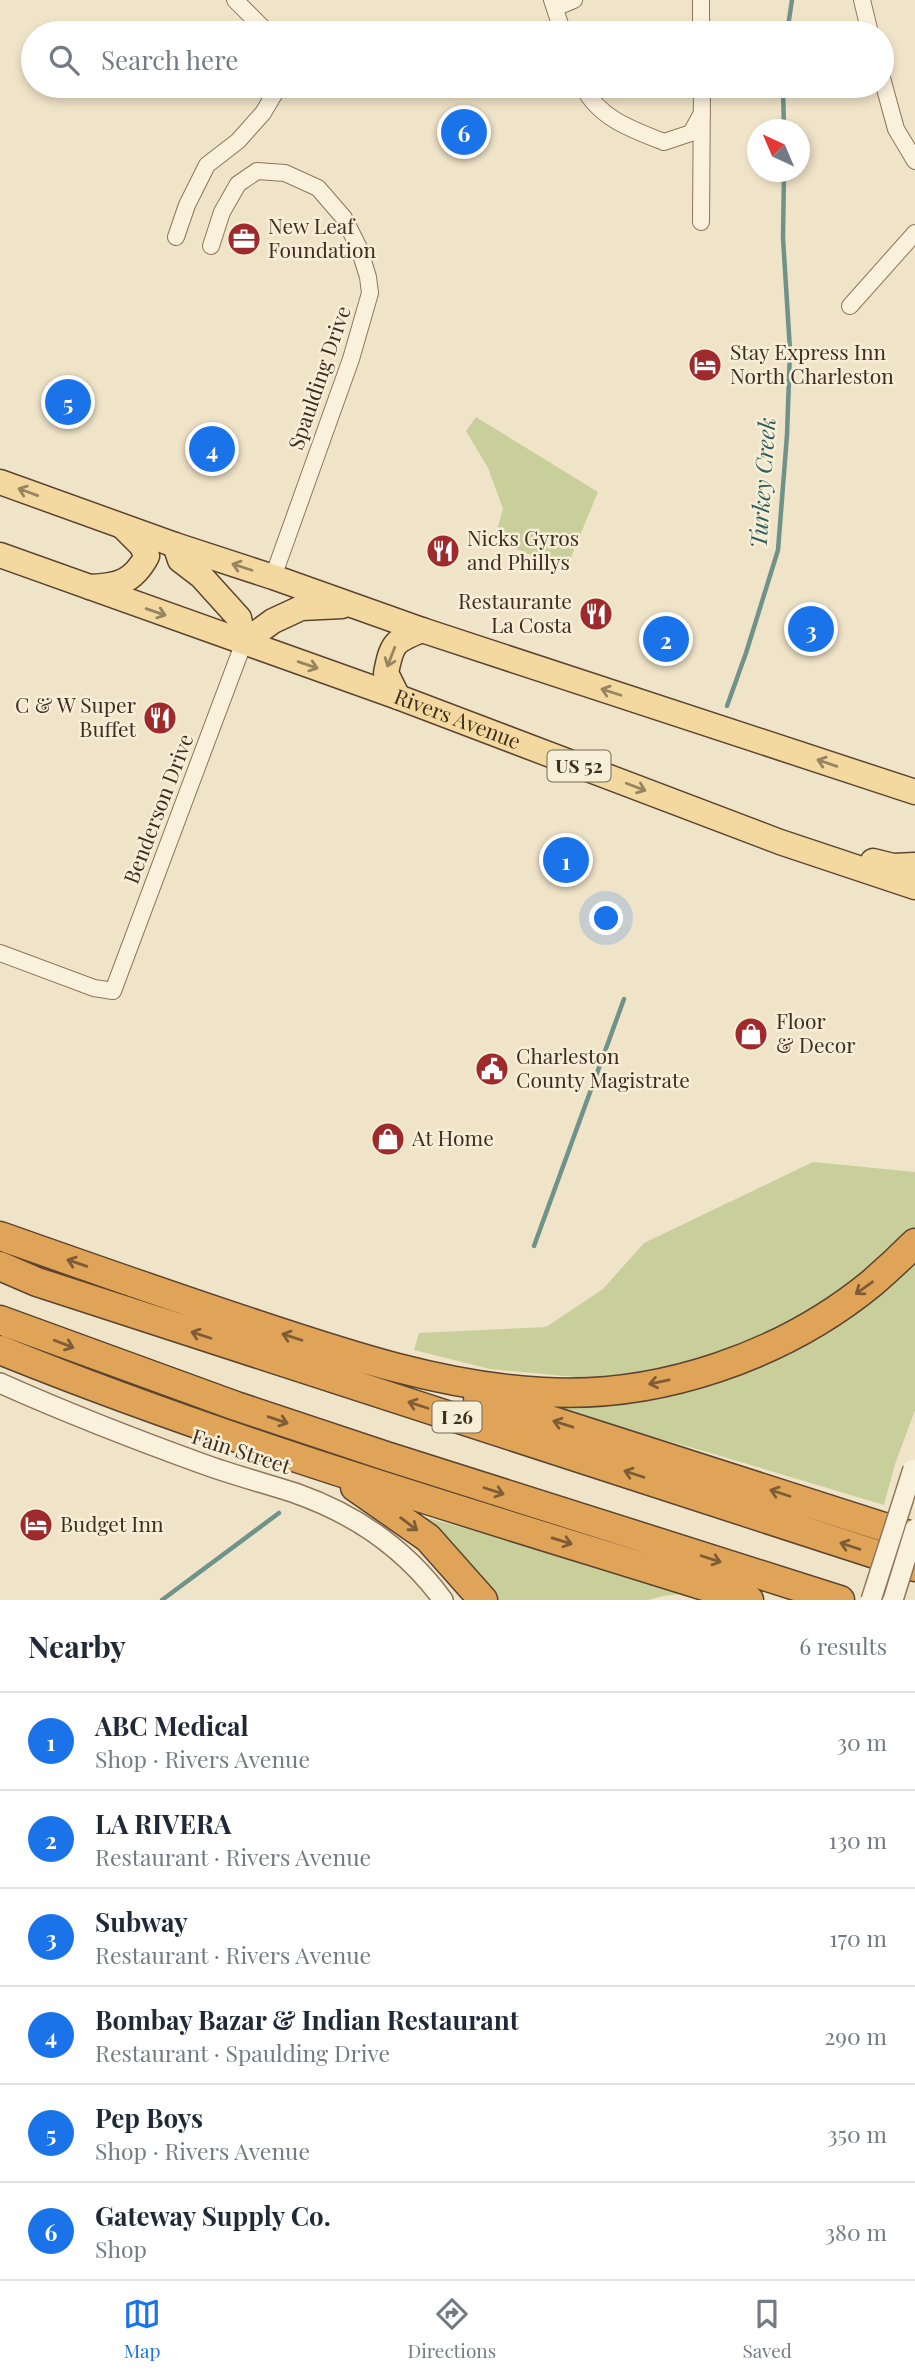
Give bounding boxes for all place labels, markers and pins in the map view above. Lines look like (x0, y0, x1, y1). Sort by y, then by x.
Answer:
pin: 6 (441, 106, 487, 158)
place label: New Leaf Foundation (268, 211, 376, 263)
office icon: New Leaf Foundation (225, 220, 263, 258)
place label: Stay Express Inn North Charleston (730, 337, 894, 389)
hotel icon: Stay Express Inn North Charleston (686, 346, 724, 384)
pin: 5 (45, 376, 91, 428)
pin: 4 (189, 423, 235, 475)
place label: Nicks Gyros and Phillys (467, 523, 579, 575)
restaurant icon: Nicks Gyros and Phillys (424, 532, 462, 570)
place label: Restaurante La Costa (458, 586, 573, 638)
restaurant icon: Restaurante La Costa (577, 595, 615, 633)
pin: 3 (788, 603, 834, 655)
pin: 2 (643, 613, 689, 665)
place label: C & W Super Buffet (15, 690, 137, 742)
restaurant icon: C & W Super Buffet (141, 699, 179, 737)
pin: 1 (543, 834, 589, 886)
place label: Floor & Decor (776, 1006, 856, 1058)
shop icon: Floor & Decor (732, 1015, 770, 1053)
place label: Charleston County Magistrate (516, 1041, 690, 1093)
public building icon: Charleston County Magistrate (473, 1050, 511, 1088)
shop icon: At Home (369, 1120, 407, 1158)
place label: At Home (411, 1123, 494, 1151)
hotel icon: Budget Inn (17, 1506, 55, 1544)
place label: Budget Inn (60, 1509, 164, 1537)

